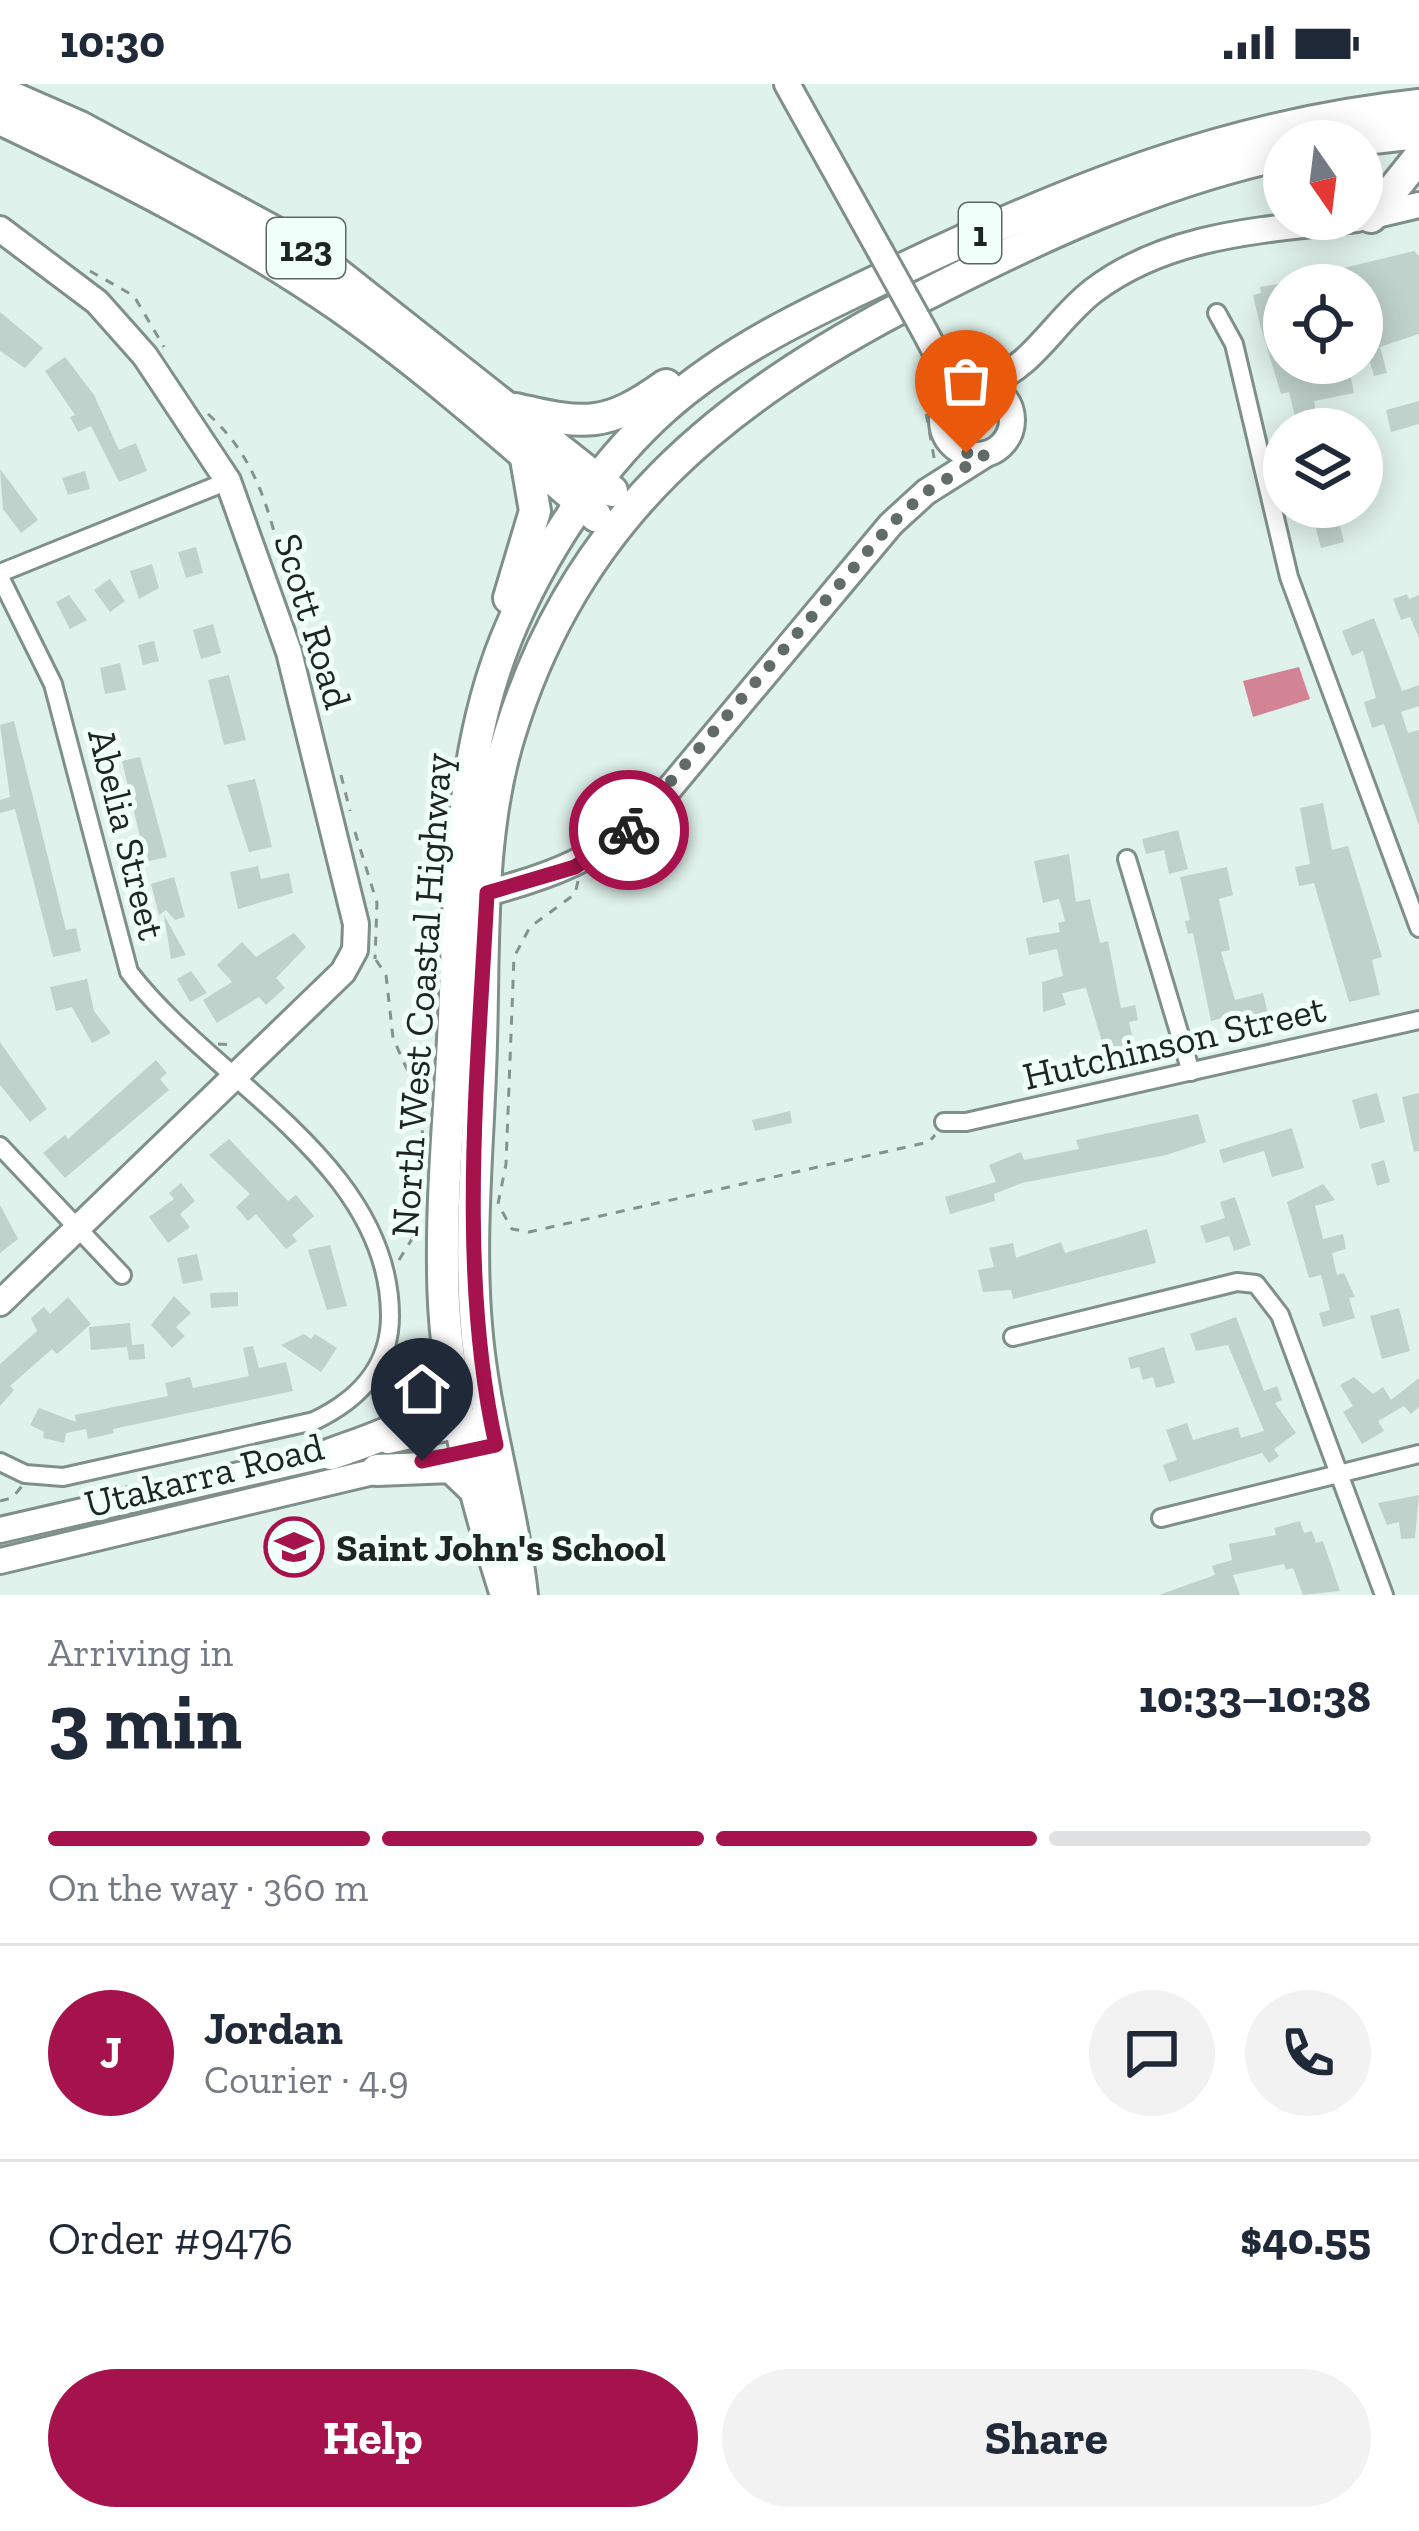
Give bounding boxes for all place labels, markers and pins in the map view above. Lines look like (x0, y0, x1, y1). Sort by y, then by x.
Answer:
pin (915, 330, 1017, 453)
pin (371, 1338, 473, 1461)
school or university icon: Saint John's School (263, 1516, 325, 1578)
place label: Saint John's School (336, 1524, 666, 1571)

